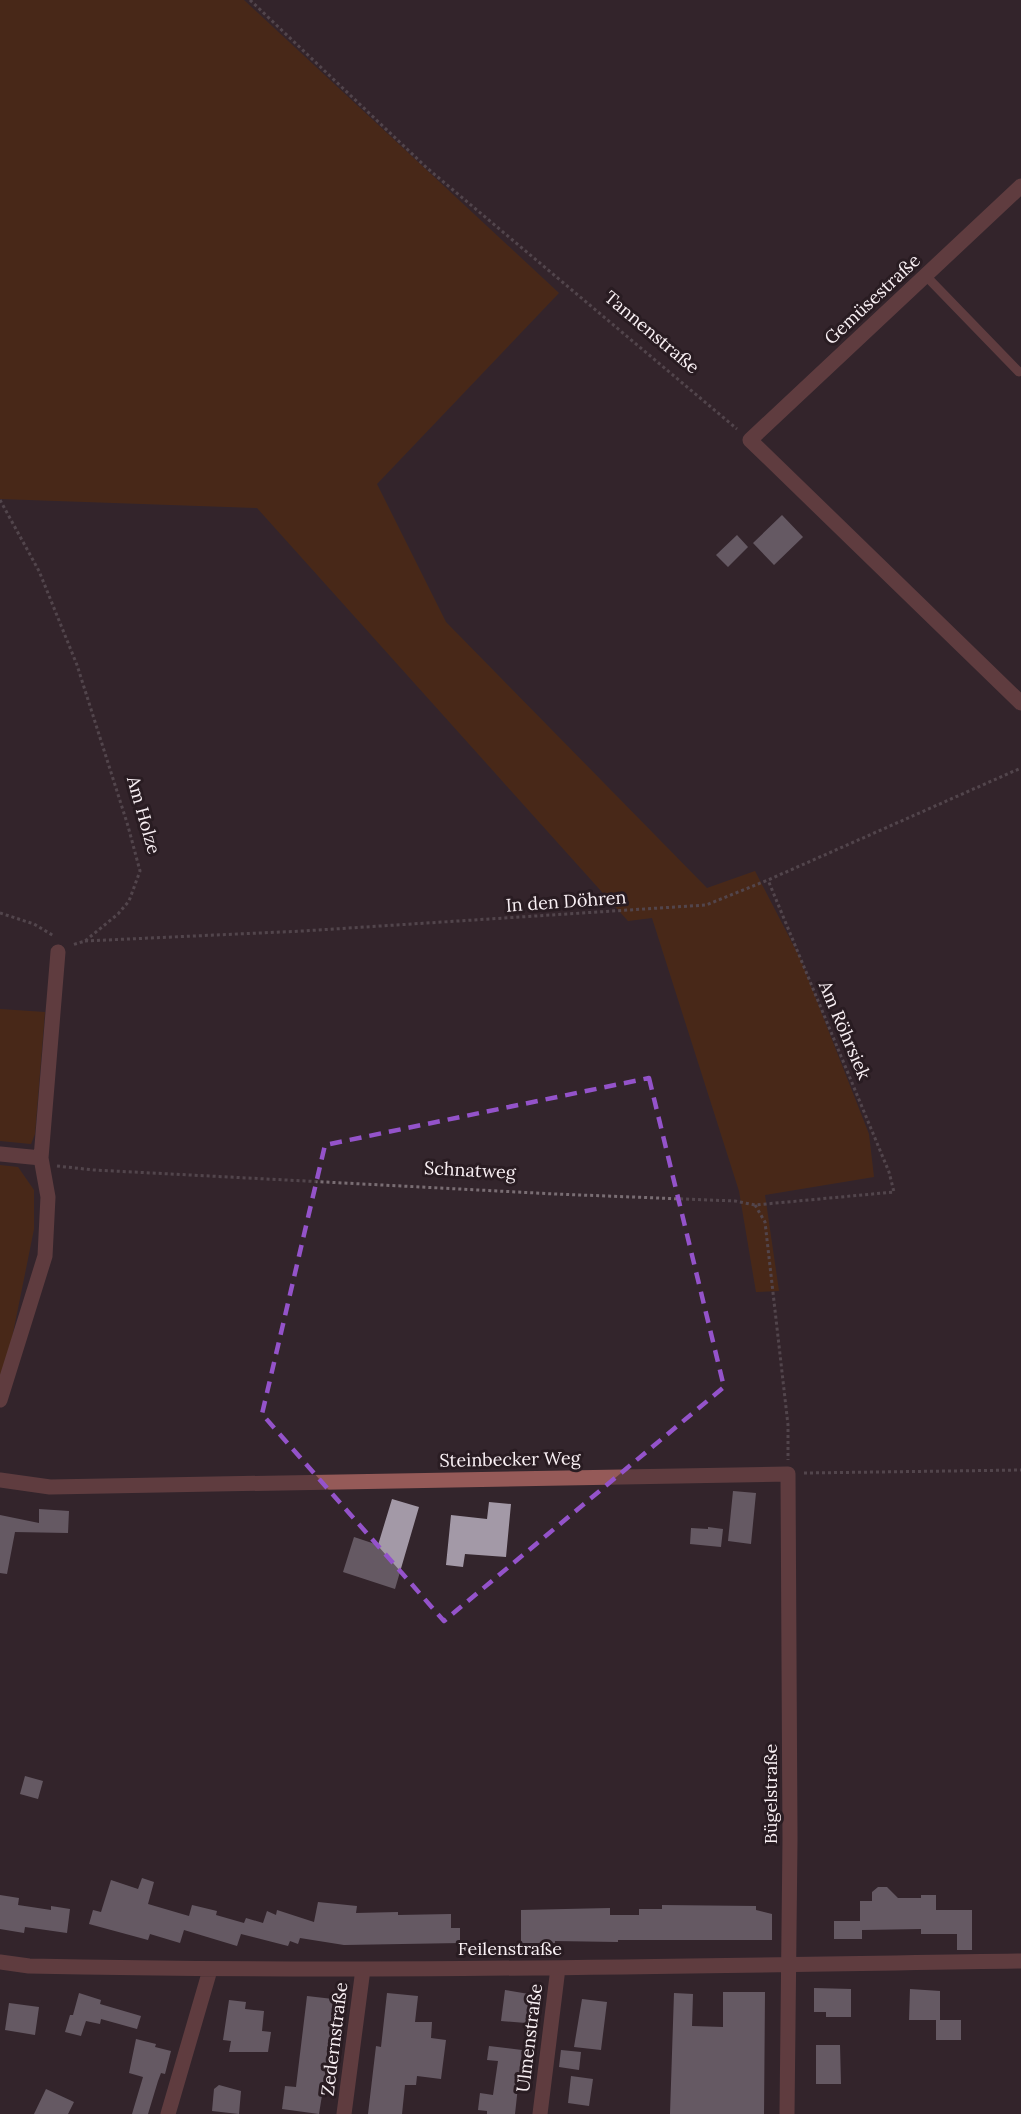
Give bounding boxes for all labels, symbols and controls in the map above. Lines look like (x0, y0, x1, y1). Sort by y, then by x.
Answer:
street label: Gemüsestraße (819, 249, 925, 349)
street label: Tannenstraße (600, 286, 704, 379)
street label: Am Holze (122, 772, 166, 857)
street label: In den Döhren (505, 885, 627, 917)
street label: Am Röhrsiek (813, 976, 876, 1083)
street label: Schnatweg (424, 1156, 517, 1184)
street label: Steinbecker Weg (439, 1446, 582, 1472)
street label: Bügelstraße (759, 1743, 782, 1844)
street label: Feilenstraße (458, 1937, 562, 1960)
street label: Zedernstraße (316, 1981, 352, 2097)
street label: Ulmenstraße (511, 1982, 547, 2094)

